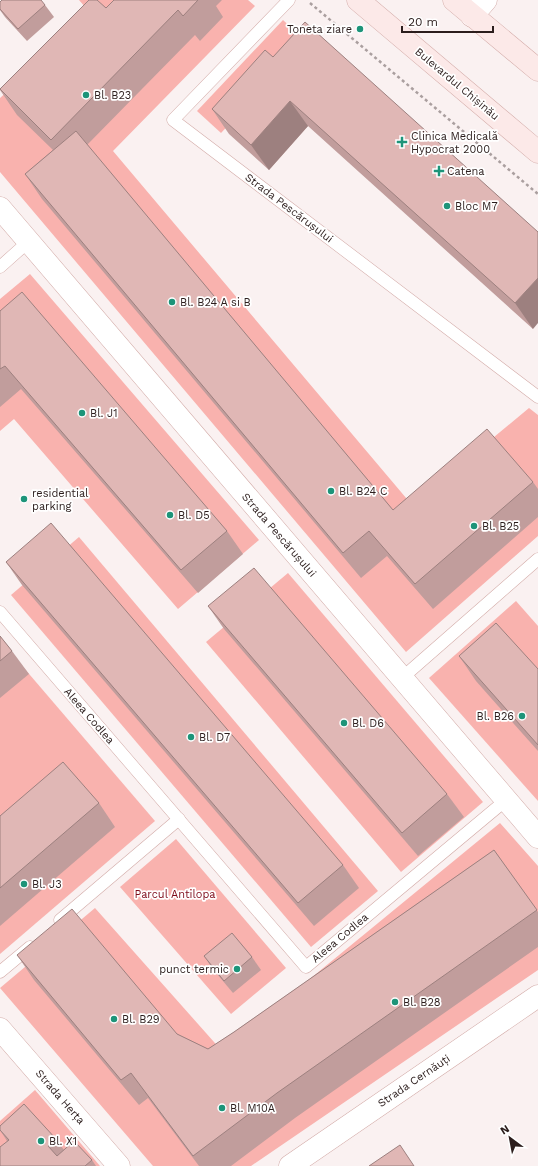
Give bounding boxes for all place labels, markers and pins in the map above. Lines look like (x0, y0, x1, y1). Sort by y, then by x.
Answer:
place label: Toneta ziare (287, 23, 352, 36)
marker: Toneta ziare (355, 24, 365, 34)
place label: Bl. B23 (94, 89, 131, 102)
marker: Bl. B23 (81, 90, 91, 100)
place label: Clinica Medicală Hypocrat 2000 (411, 130, 498, 156)
marker: Clinica Medicală Hypocrat 2000 (396, 136, 408, 148)
place label: Catena (447, 165, 485, 178)
marker: Catena (434, 166, 444, 176)
place label: Bloc M7 (455, 200, 498, 213)
marker: Bloc M7 (442, 201, 452, 211)
place label: Bl. B24 A si B (180, 296, 251, 309)
marker: Bl. B24 A si B (167, 297, 177, 307)
place label: Bl. J1 (90, 407, 117, 420)
marker: Bl. J1 (77, 408, 87, 418)
place label: Bl. B24 C (339, 485, 388, 498)
marker: Bl. B24 C (326, 486, 336, 496)
place label: residential parking (32, 487, 89, 513)
marker: residential parking (19, 494, 29, 504)
place label: Bl. D5 (178, 509, 210, 522)
marker: Bl. D5 (165, 510, 175, 520)
place label: Bl. B25 (482, 520, 519, 533)
marker: Bl. B25 (469, 521, 479, 531)
place label: Bl. B26 (476, 710, 514, 723)
marker: Bl. B26 (517, 711, 527, 721)
place label: Bl. D6 (352, 717, 384, 730)
marker: Bl. D6 (339, 718, 349, 728)
place label: Bl. D7 (199, 731, 230, 744)
marker: Bl. D7 (186, 732, 196, 742)
place label: Bl. J3 (32, 878, 62, 891)
marker: Bl. J3 (19, 879, 29, 889)
place label: punct termic (159, 963, 229, 976)
marker: punct termic (232, 964, 242, 974)
place label: Bl. B28 (403, 996, 441, 1009)
marker: Bl. B28 (390, 997, 400, 1007)
place label: Bl. B29 (122, 1013, 160, 1026)
marker: Bl. B29 (109, 1014, 119, 1024)
place label: Bl. M10A (230, 1102, 275, 1115)
marker: Bl. M10A (217, 1103, 227, 1113)
place label: Bl. X1 (49, 1135, 77, 1148)
marker: Bl. X1 (36, 1136, 46, 1146)

